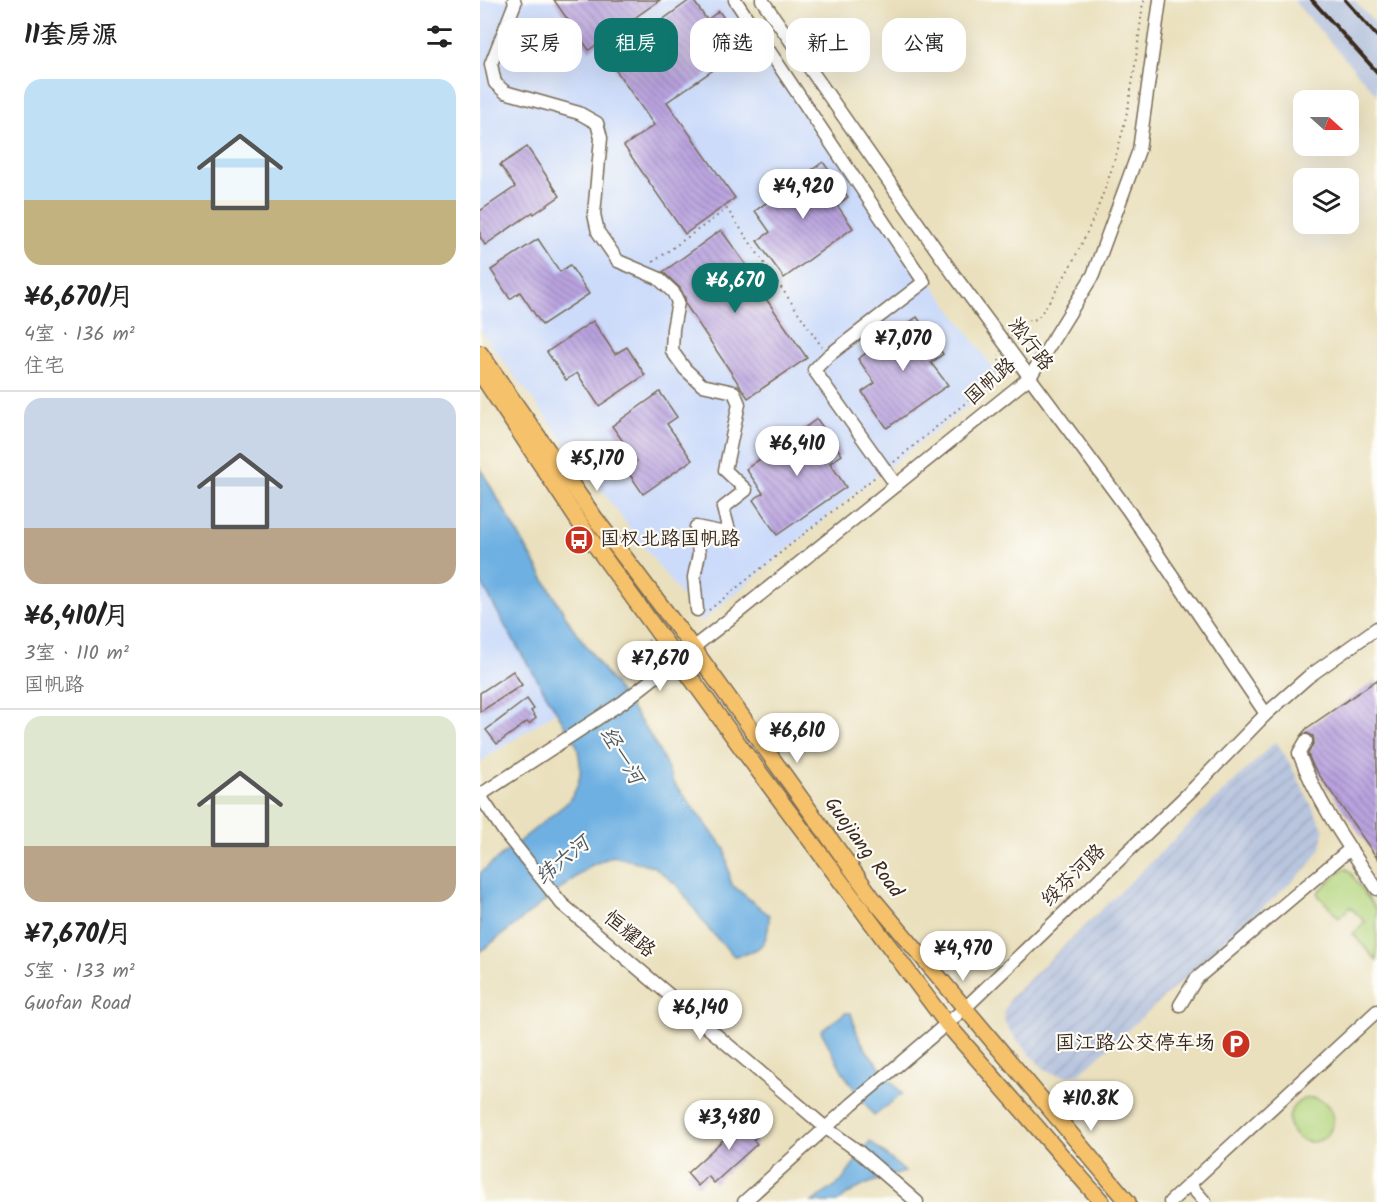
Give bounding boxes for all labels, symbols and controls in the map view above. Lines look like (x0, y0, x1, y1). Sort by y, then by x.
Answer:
text: 11套房源 (24, 15, 118, 57)
chip: 买房 (498, 18, 582, 72)
chip: 租房 (594, 18, 678, 72)
chip: 筛选 (690, 18, 774, 72)
chip: 新上 (786, 18, 870, 72)
chip: 公寓 (882, 18, 966, 72)
icon: filters (423, 20, 456, 53)
north arrow (1293, 90, 1359, 156)
map controls (1293, 90, 1359, 234)
icon: home (186, 118, 294, 226)
button: layers (1293, 168, 1359, 234)
pin: ¥4,920 (754, 169, 852, 220)
text: ¥4,920 (773, 172, 833, 204)
pin: ¥6,670 (686, 263, 784, 314)
text: ¥6,670 (706, 266, 764, 298)
text: ¥6,670/月 (24, 277, 134, 319)
street label: 淞行路 (999, 311, 1061, 379)
text: 4室 · 136 m² (24, 319, 135, 351)
pin: ¥7,070 (854, 321, 952, 372)
text: ¥7,070 (875, 324, 931, 356)
street label: 国帆路 (958, 350, 1025, 414)
text: 住宅 (24, 351, 64, 383)
pin: ¥6,410 (748, 426, 846, 477)
text: ¥6,410 (769, 429, 825, 461)
icon: home (186, 437, 294, 545)
pin: ¥5,170 (548, 441, 646, 492)
text: ¥5,170 (570, 444, 624, 476)
bus stop icon: 国权北路国帆路 (563, 524, 595, 556)
place label: 国权北路国帆路 (600, 524, 741, 556)
text: ¥6,410/月 (24, 596, 130, 638)
text: 3室 · 110 m² (24, 638, 129, 670)
pin: ¥7,670 (611, 641, 709, 692)
text: ¥7,670 (631, 644, 689, 676)
text: 国帆路 (24, 670, 84, 702)
pin: ¥6,610 (748, 713, 846, 764)
text: ¥6,610 (769, 716, 825, 748)
water label: 经一河 (591, 721, 653, 794)
icon: home (186, 755, 294, 863)
street label: Guojiang Road (815, 791, 911, 906)
water label: 纬六河 (528, 826, 600, 894)
street label: 绥芬河路 (1034, 836, 1115, 915)
street label: 恒耀路 (596, 903, 663, 967)
text: ¥7,670/月 (24, 914, 132, 956)
pin: ¥4,970 (914, 931, 1012, 982)
text: ¥4,970 (934, 934, 992, 966)
text: 5室 · 133 m² (24, 956, 135, 988)
text: Guofan Road (24, 988, 131, 1020)
pin: ¥6,140 (651, 990, 749, 1041)
text: ¥6,140 (672, 993, 728, 1025)
place label: 国江路公交停车场 (1055, 1028, 1215, 1060)
parking icon: 国江路公交停车场 (1220, 1028, 1252, 1060)
pin: ¥10.8K (1042, 1081, 1140, 1132)
text: ¥10.8K (1062, 1084, 1120, 1116)
pin: ¥3,480 (680, 1100, 778, 1151)
text: ¥3,480 (698, 1103, 760, 1135)

